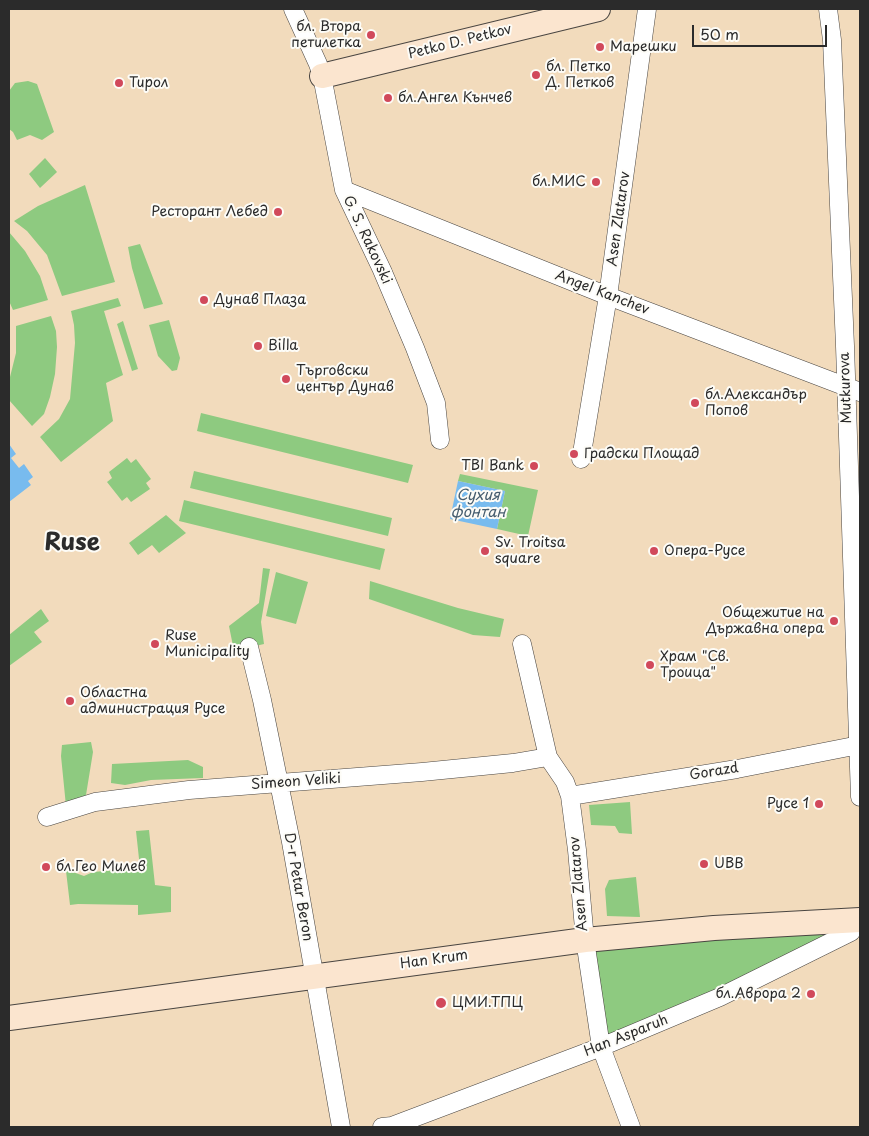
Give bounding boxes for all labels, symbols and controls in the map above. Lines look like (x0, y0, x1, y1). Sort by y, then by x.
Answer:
scale bar (694, 15, 829, 47)
place label: бл. Втора петилетка (291, 19, 361, 52)
street label: Petko D. Petkov (407, 21, 513, 63)
text: 50 m (700, 22, 739, 45)
marker: бл. Втора петилетка (365, 29, 377, 41)
place label: Марешки (610, 39, 677, 55)
marker: Марешки (594, 41, 606, 53)
place label: бл. Петко Д. Петков (546, 59, 614, 92)
marker: бл. Петко Д. Петков (530, 69, 542, 81)
place label: Тирол (129, 75, 168, 91)
marker: Тирол (113, 77, 125, 89)
place label: бл.Ангел Кънчев (398, 90, 512, 106)
marker: бл.Ангел Кънчев (382, 92, 394, 104)
street label: Asen Zlatarov (604, 171, 634, 267)
place label: бл.МИС (532, 174, 586, 190)
marker: бл.МИС (590, 176, 602, 188)
street label: G. S. Rakovski (339, 193, 395, 287)
place label: Ресторант Лебед (151, 204, 268, 220)
marker: Ресторант Лебед (272, 206, 284, 218)
street label: Angel Kanchev (553, 267, 651, 319)
place label: Дунав Плаза (214, 292, 306, 308)
marker: Дунав Плаза (198, 294, 210, 306)
place label: Billa (268, 338, 298, 354)
marker: Billa (252, 340, 264, 352)
street label: Mutkurova (836, 352, 856, 424)
place label: Tърговски център Дунав (296, 363, 394, 396)
marker: Tърговски център Дунав (280, 373, 292, 385)
place label: бл.Александър Попов (705, 387, 807, 420)
marker: бл.Александър Попов (689, 397, 701, 409)
place label: Градски Площад (584, 446, 699, 462)
marker: Градски Площад (568, 448, 580, 460)
place label: TBI Bank (461, 458, 524, 474)
marker: TBI Bank (528, 460, 540, 472)
water label: Сухия фонтан (450, 487, 506, 522)
district label: Ruse (44, 529, 100, 557)
place label: Sv. Troitsa square (495, 535, 565, 568)
place label: Опера-Русе (664, 543, 745, 559)
marker: Sv. Troitsa square (479, 545, 491, 557)
marker: Опера-Русе (648, 545, 660, 557)
place label: Общежитие на Държавна опера (706, 605, 824, 638)
marker: Общежитие на Държавна опера (828, 615, 840, 627)
place label: Ruse Municipality (165, 628, 250, 660)
marker: Ruse Municipality (149, 638, 161, 650)
place label: Храм "Св. Троица" (660, 649, 729, 682)
marker: Храм "Св. Троица" (644, 659, 656, 671)
place label: Областна администрация Русе (80, 685, 225, 718)
marker: Областна администрация Русе (64, 695, 76, 707)
street label: Gorazd (688, 760, 740, 784)
street label: Simeon Veliki (250, 770, 342, 794)
place label: Русе 1 (767, 796, 809, 812)
marker: Русе 1 (813, 798, 825, 810)
street label: D-r Petar Beron (280, 831, 316, 943)
street label: Asen Zlatarov (566, 836, 592, 932)
place label: UBB (714, 856, 743, 872)
marker: UBB (698, 858, 710, 870)
place label: бл.Гео Милев (56, 859, 146, 875)
marker: бл.Гео Милев (40, 861, 52, 873)
street label: Han Krum (399, 947, 469, 973)
place label: бл.Аврора 2 (715, 986, 801, 1002)
marker: бл.Аврора 2 (805, 988, 817, 1000)
place label: ЦМИ.ТПЦ (452, 995, 523, 1011)
marker: ЦМИ.ТПЦ (434, 996, 448, 1010)
street label: Han Asparuh (582, 1012, 670, 1060)

